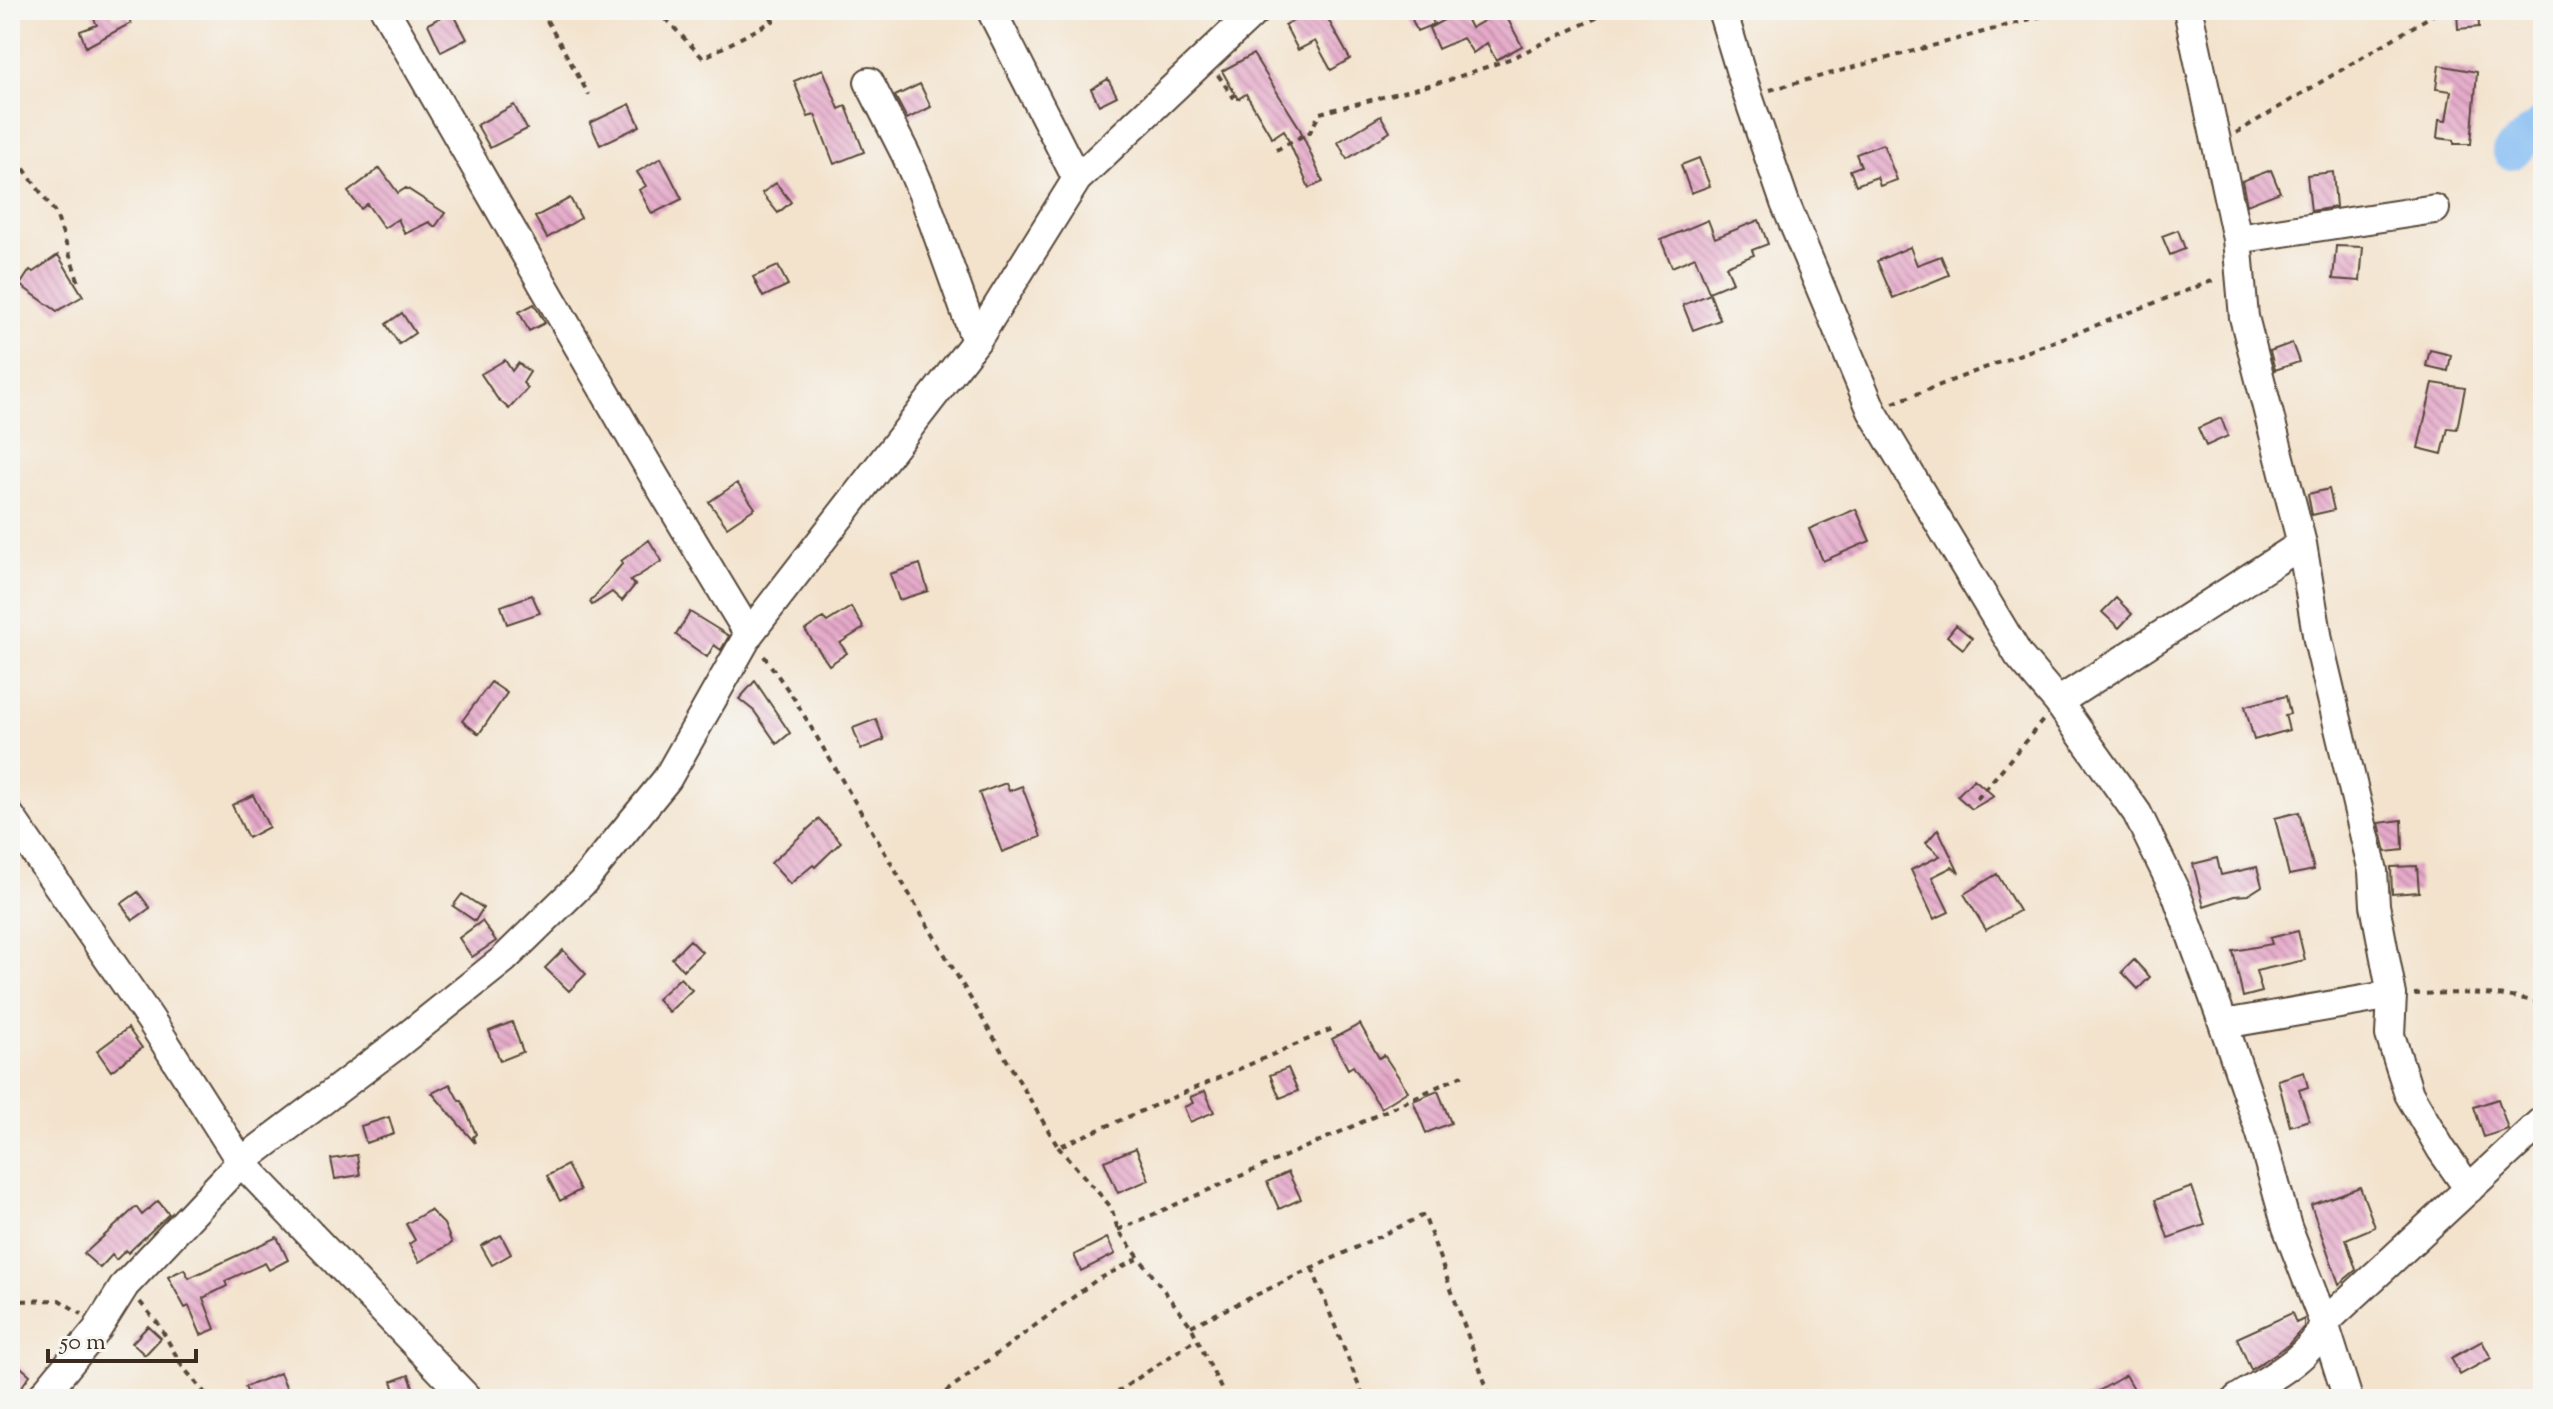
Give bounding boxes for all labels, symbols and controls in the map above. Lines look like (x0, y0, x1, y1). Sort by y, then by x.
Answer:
scale bar (48, 1313, 196, 1363)
text: 50 m (58, 1326, 106, 1360)

